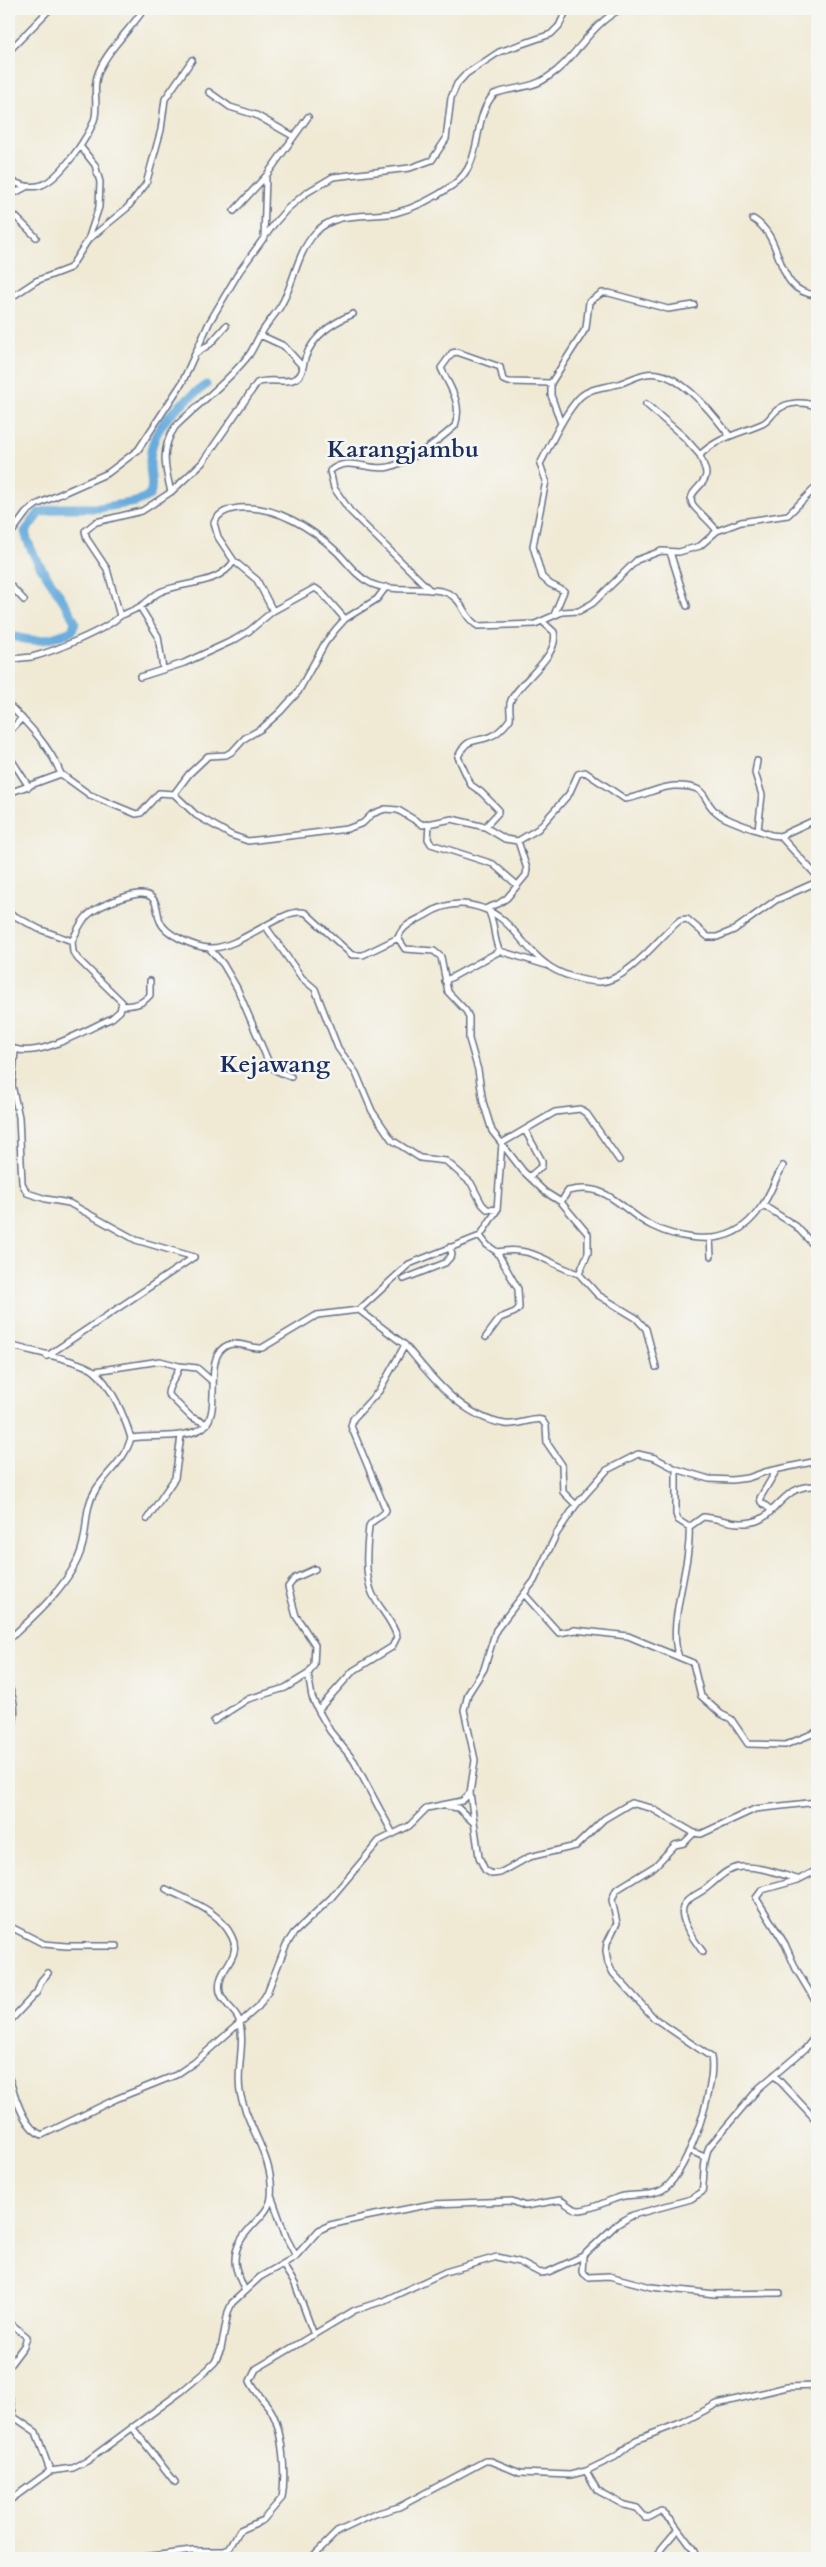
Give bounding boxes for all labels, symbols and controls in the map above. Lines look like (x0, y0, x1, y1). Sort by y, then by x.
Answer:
district label: Karangjambu (327, 433, 479, 466)
district label: Kejawang (220, 1048, 331, 1081)

